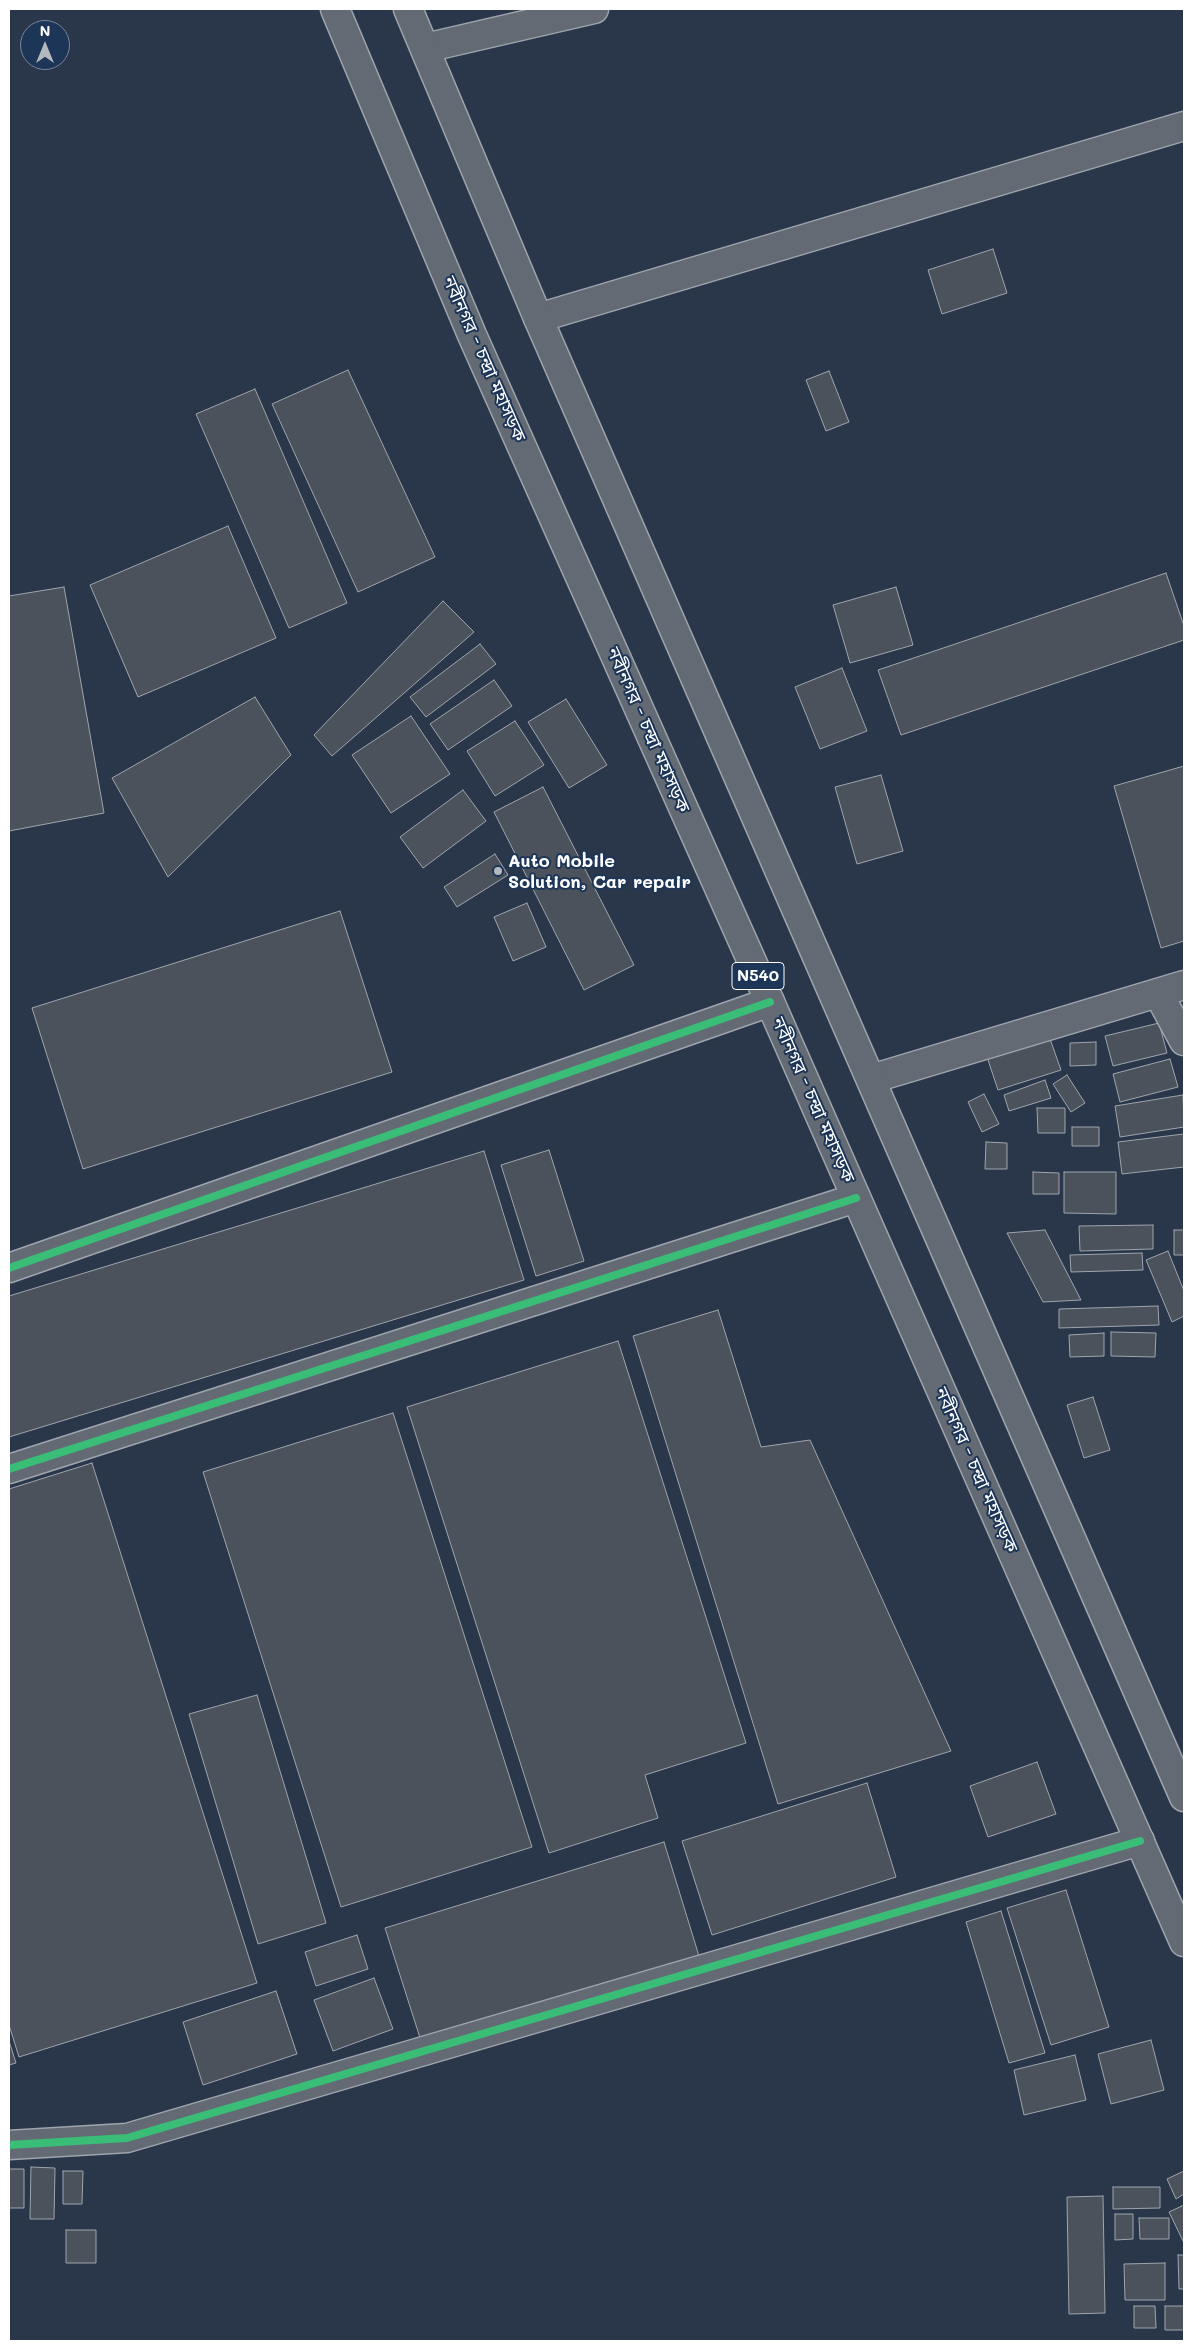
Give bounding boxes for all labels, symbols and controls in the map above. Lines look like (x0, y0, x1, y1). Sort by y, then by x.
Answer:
north arrow (20, 20, 70, 70)
text: N (40, 21, 50, 40)
street label: নবীনগর - চন্দ্রা মহাসড়ক (438, 273, 530, 445)
street label: নবীনগর - চন্দ্রা মহাসড়ক (602, 644, 694, 816)
place label: Auto Mobile Solution, Car repair (508, 850, 691, 892)
marker: Auto Mobile Solution, Car repair (492, 865, 504, 877)
road number: N540 (732, 962, 784, 989)
street label: নবীনগর - চন্দ্রা মহাসড়ক (767, 1014, 859, 1186)
street label: নবীনগর - চন্দ্রা মহাসড়ক (930, 1384, 1022, 1556)

